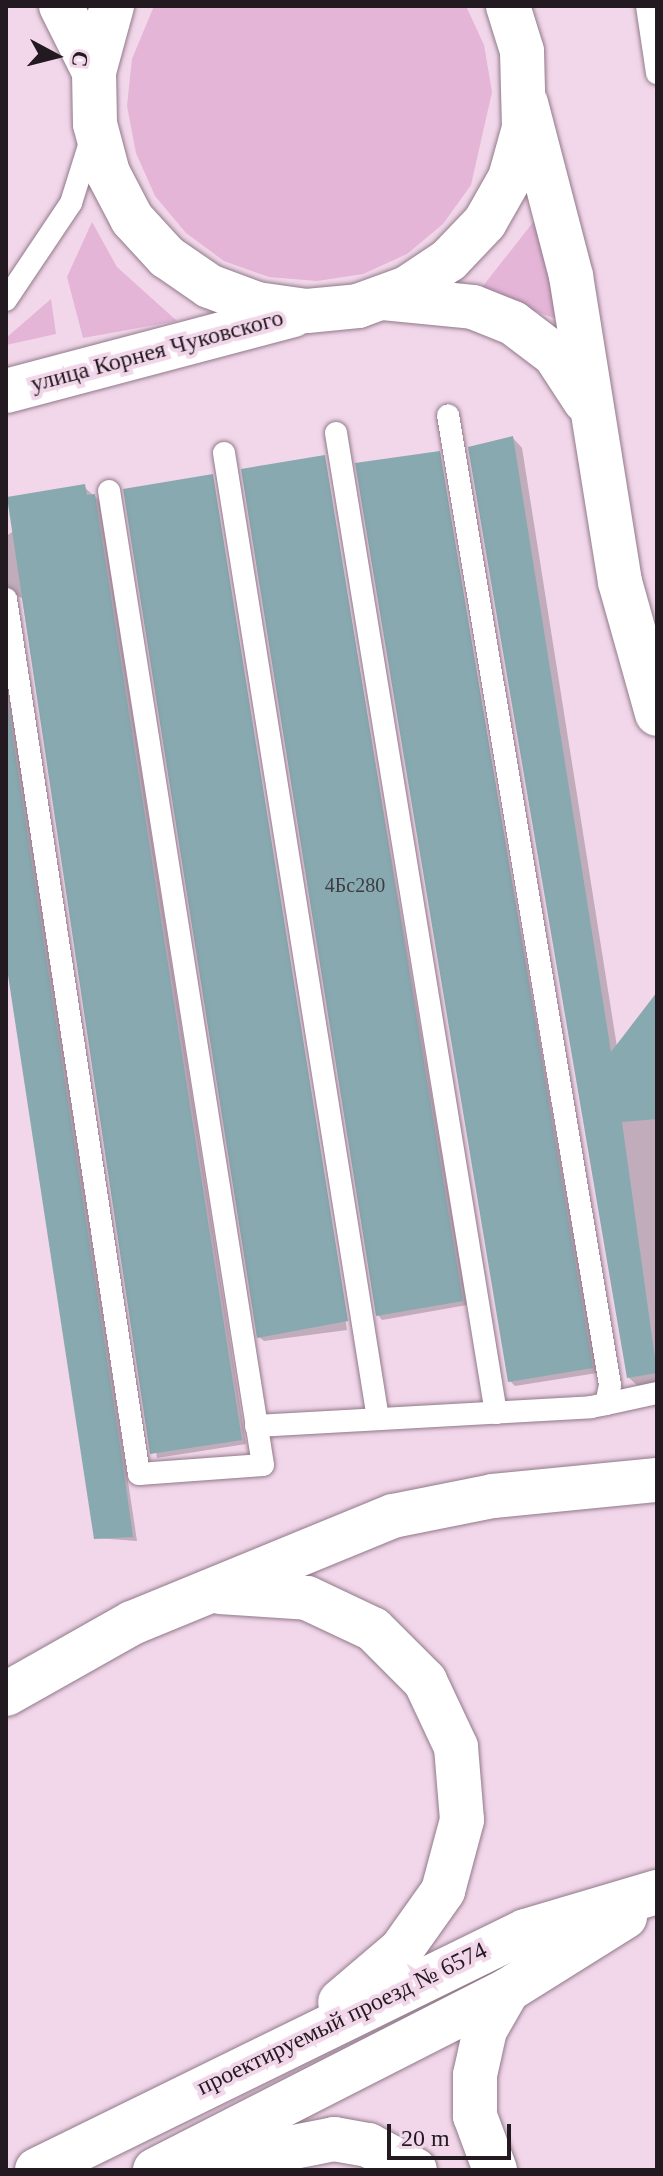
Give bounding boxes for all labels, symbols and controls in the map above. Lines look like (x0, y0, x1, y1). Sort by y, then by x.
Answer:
north arrow (16, 16, 96, 96)
text: С (67, 50, 94, 68)
street label: улица Корнея Чуковского (28, 303, 286, 399)
house number: 4Бс280 (325, 873, 385, 897)
street label: проектируемый проезд № 6574 (192, 1936, 492, 2102)
scale bar (391, 2108, 515, 2158)
text: 20 m (401, 2125, 450, 2151)

